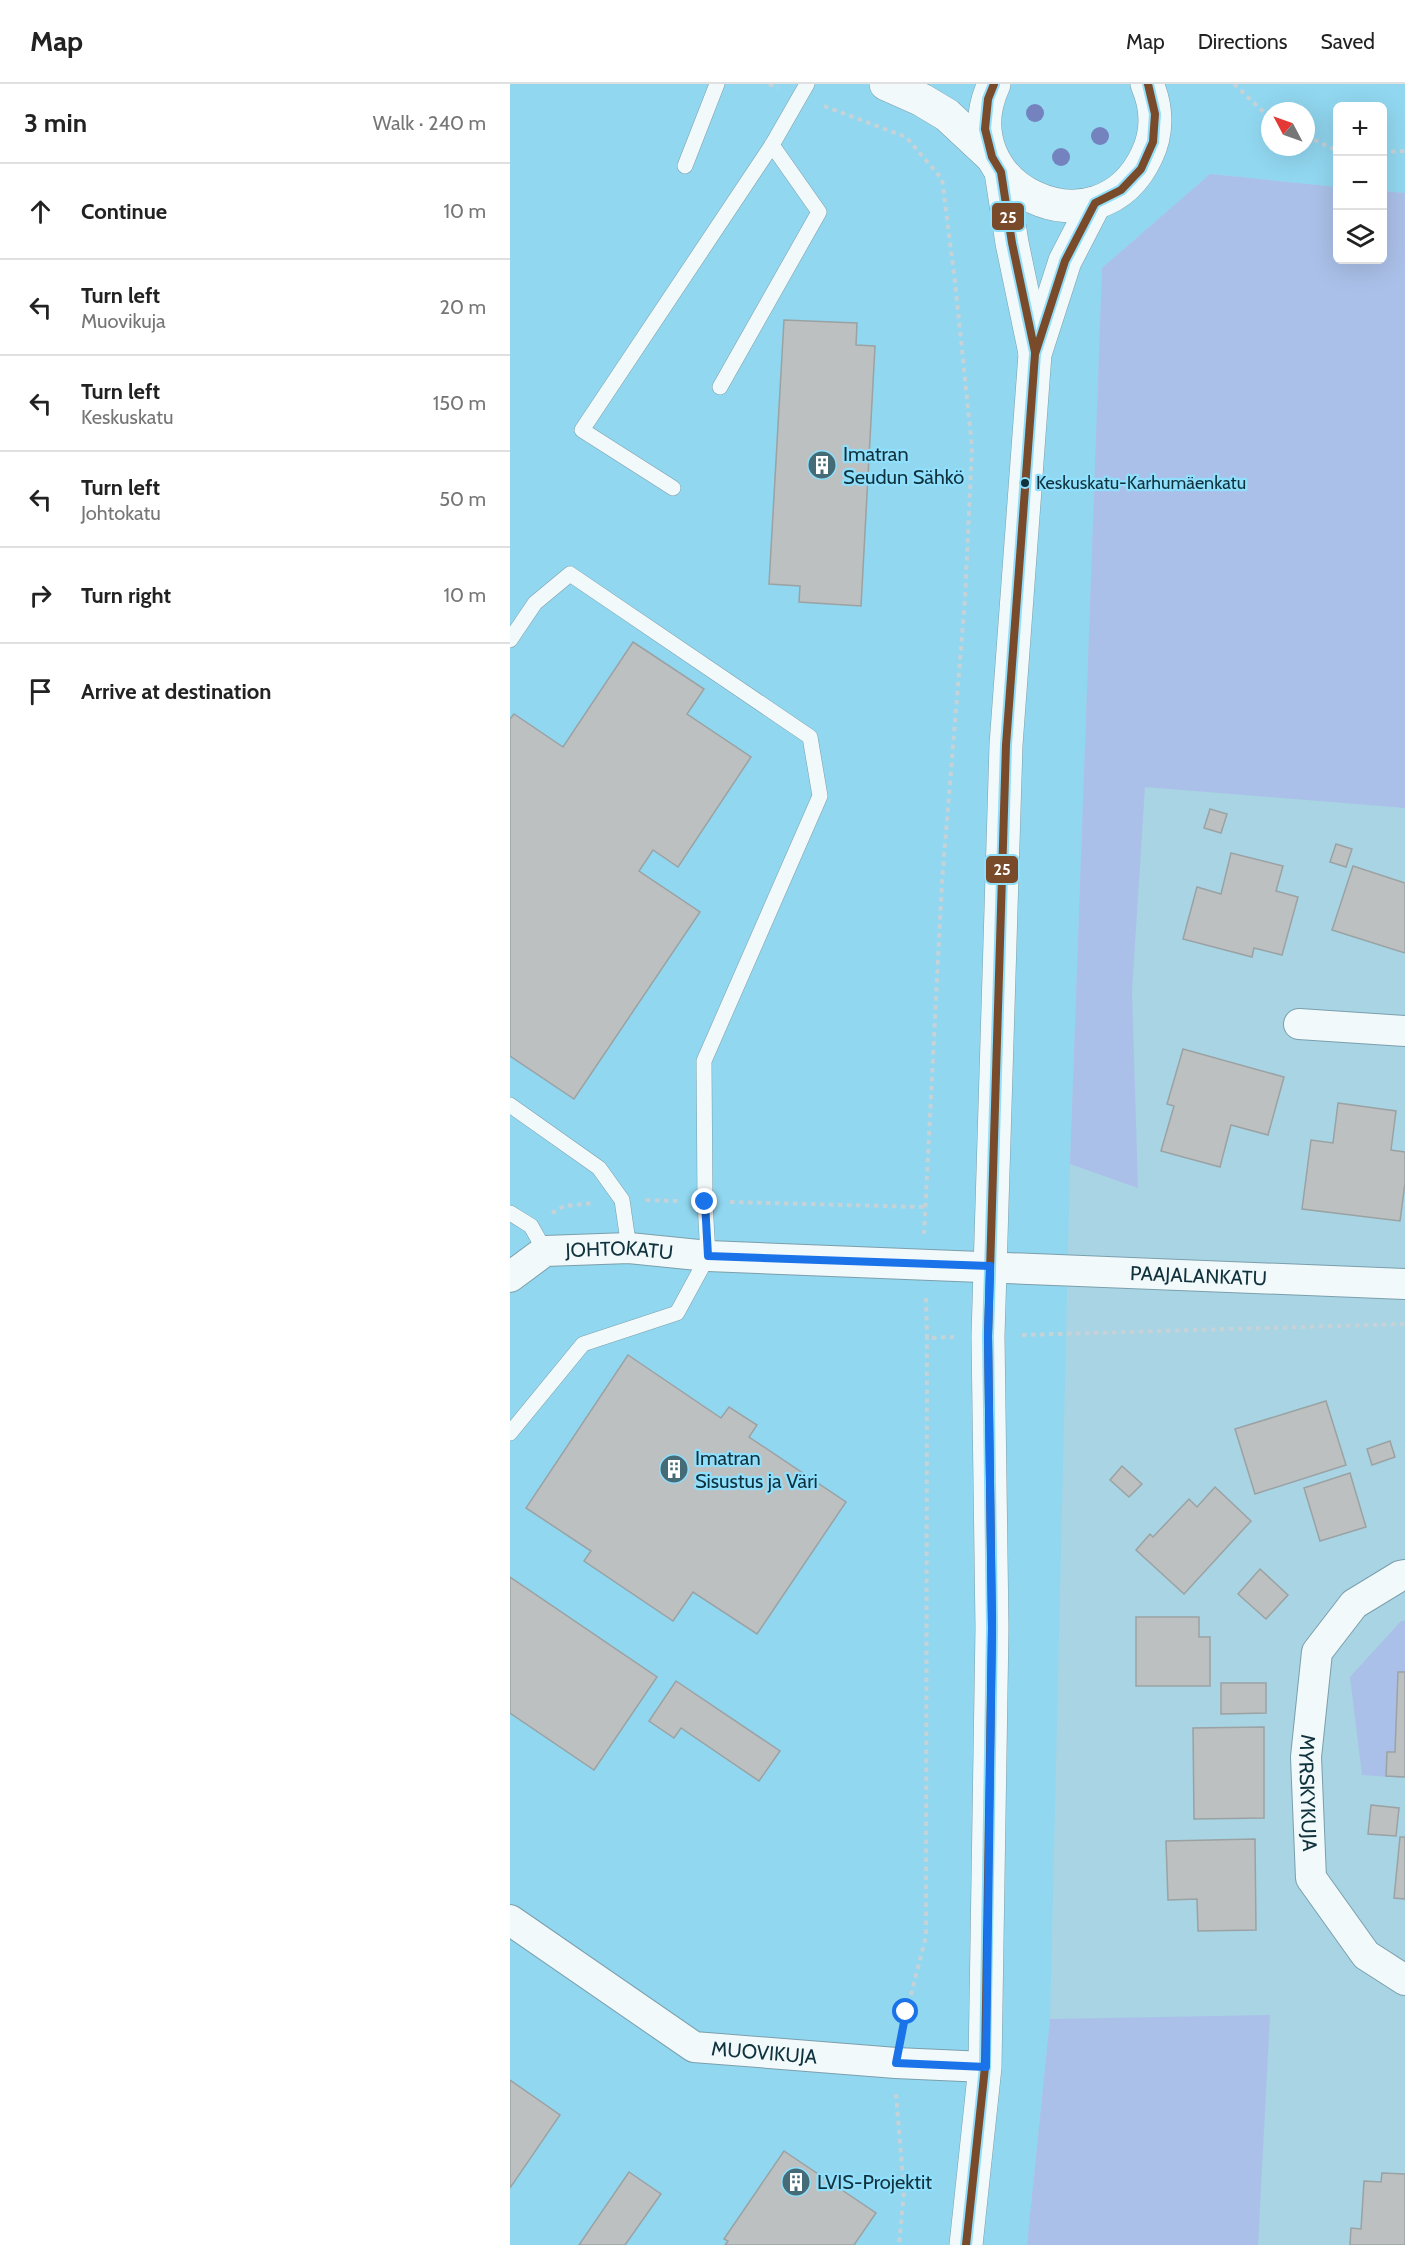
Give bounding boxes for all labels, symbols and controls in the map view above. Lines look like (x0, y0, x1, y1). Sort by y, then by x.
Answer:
text: Map (30, 24, 83, 58)
text: Map (1126, 29, 1165, 54)
text: Directions (1198, 29, 1287, 54)
text: Saved (1320, 29, 1375, 54)
north arrow (1261, 102, 1315, 156)
map controls (1333, 102, 1387, 264)
button: + (1333, 102, 1387, 156)
text: 3 min (24, 107, 87, 139)
text: Walk · 240 m (373, 111, 486, 135)
button: − (1333, 156, 1387, 210)
icon: ahead (24, 195, 57, 228)
text: Continue (81, 198, 167, 225)
text: 10 m (443, 199, 486, 223)
line badge: 25 (991, 202, 1025, 231)
text: 25 (999, 208, 1017, 227)
button: layers (1333, 210, 1387, 264)
text: Turn left (81, 282, 160, 309)
icon: left (24, 291, 57, 324)
text: 20 m (440, 295, 486, 319)
text: Muovikuja (81, 309, 166, 333)
text: Turn left (81, 378, 160, 405)
icon: left (24, 387, 57, 420)
text: 150 m (433, 391, 486, 415)
text: Keskuskatu (81, 405, 173, 429)
place label: Imatran Seudun Sähkö (843, 442, 964, 489)
building icon: Imatran Seudun Sähkö (806, 449, 838, 481)
place label: Keskuskatu-Karhumäenkatu (1036, 472, 1246, 494)
text: Turn left (81, 474, 160, 501)
marker: Keskuskatu-Karhumäenkatu (1019, 477, 1031, 489)
icon: left (24, 483, 57, 516)
text: 50 m (439, 487, 486, 511)
text: Johtokatu (81, 501, 161, 525)
icon: right (24, 579, 57, 612)
text: Turn right (81, 582, 171, 609)
text: 10 m (443, 583, 486, 607)
icon: arrive (24, 675, 57, 708)
text: Arrive at destination (81, 678, 271, 705)
line badge: 25 (985, 855, 1019, 884)
text: 25 (993, 860, 1011, 879)
route end (691, 1188, 717, 1214)
street label: JOHTOKATU (564, 1236, 674, 1264)
street label: PAAJALANKATU (1130, 1261, 1267, 1290)
place label: Imatran Sisustus ja Väri (695, 1446, 818, 1493)
building icon: Imatran Sisustus ja Väri (658, 1453, 690, 1485)
street label: MYRSKYKUJA (1294, 1733, 1322, 1852)
route start (892, 1998, 918, 2024)
street label: MUOVIKUJA (710, 2036, 819, 2069)
building icon: LVIS-Projektit (780, 2166, 812, 2198)
place label: LVIS-Projektit (817, 2170, 932, 2194)

